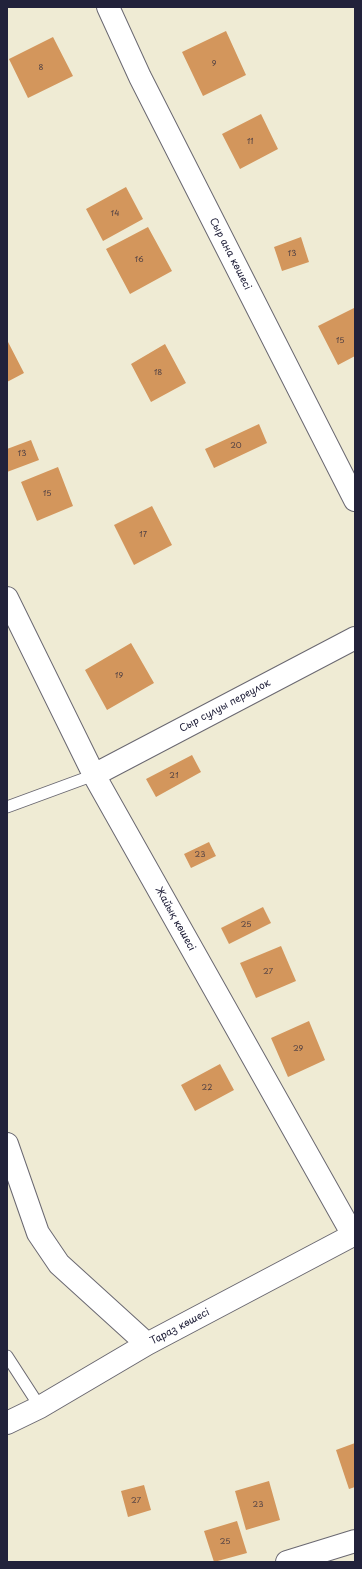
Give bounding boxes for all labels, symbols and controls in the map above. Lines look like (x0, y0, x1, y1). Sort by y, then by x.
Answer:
house number: 9 (212, 59, 216, 69)
house number: 8 (39, 63, 43, 73)
house number: 11 (247, 137, 253, 147)
house number: 14 (111, 209, 119, 219)
street label: Сыр ана көшесі (207, 216, 253, 292)
house number: 13 (288, 249, 296, 259)
house number: 16 (134, 255, 144, 265)
house number: 15 (336, 336, 344, 346)
house number: 18 (154, 368, 162, 378)
house number: 20 (230, 441, 242, 451)
house number: 13 (18, 449, 26, 459)
house number: 15 (43, 489, 51, 499)
house number: 17 (139, 530, 147, 540)
house number: 19 (115, 671, 123, 681)
street label: Сыр сулуы переулок (178, 677, 272, 735)
house number: 21 (169, 771, 179, 781)
house number: 23 (195, 850, 205, 860)
street label: Жайық көшесі (152, 885, 198, 953)
house number: 25 (241, 920, 251, 930)
house number: 27 (263, 967, 273, 977)
house number: 29 (293, 1044, 303, 1054)
house number: 22 (202, 1083, 212, 1093)
street label: Тараз көшесі (148, 1306, 212, 1348)
house number: 27 (131, 1496, 141, 1506)
house number: 23 (253, 1500, 263, 1510)
house number: 25 (220, 1537, 230, 1547)

